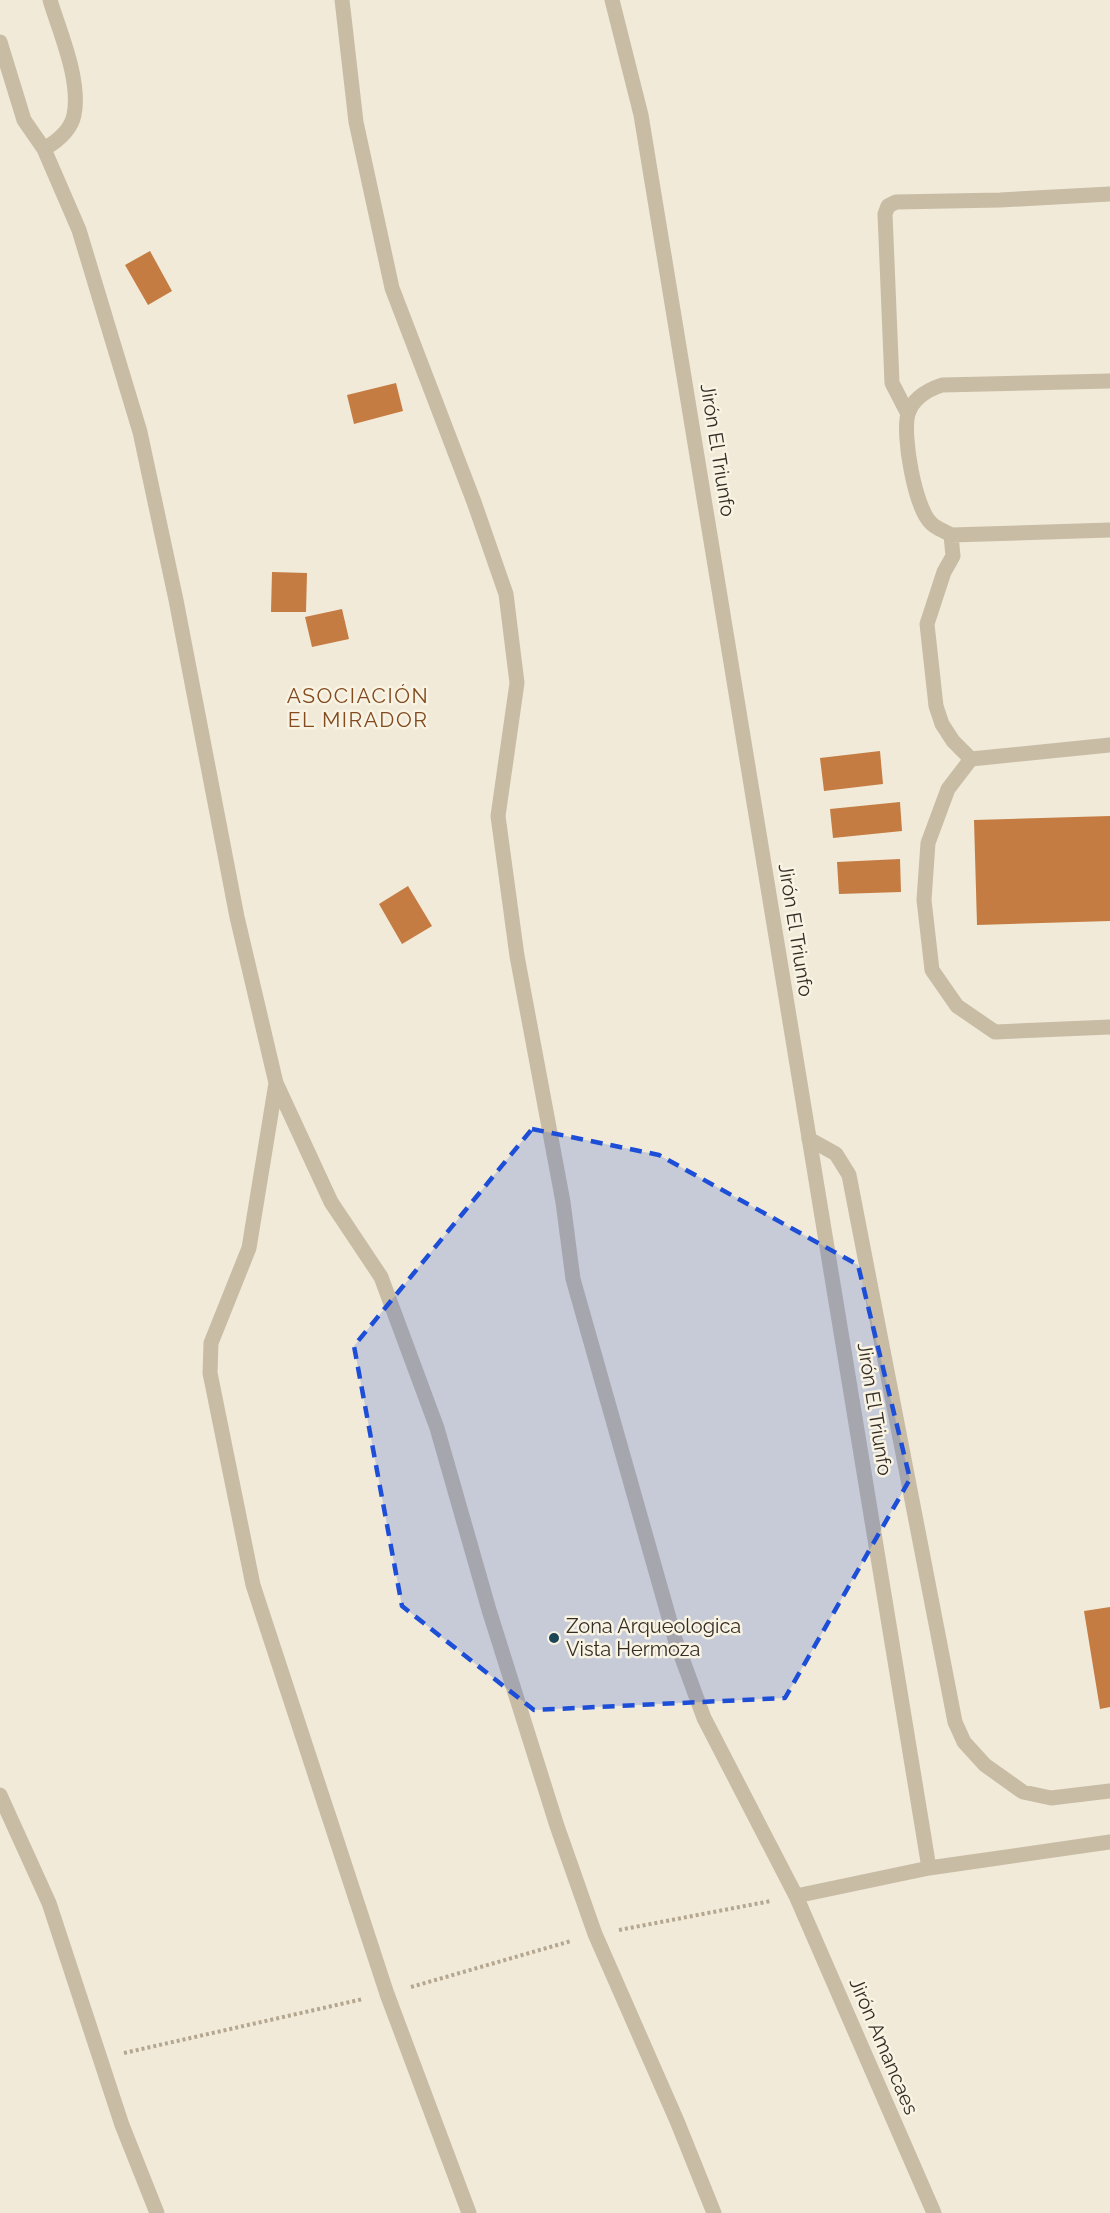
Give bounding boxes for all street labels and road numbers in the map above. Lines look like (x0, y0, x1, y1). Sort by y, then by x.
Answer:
street label: Jirón El Triunfo (696, 382, 740, 518)
street label: Jirón El Triunfo (774, 862, 818, 998)
street label: Jirón El Triunfo (853, 1341, 897, 1477)
street label: Jirón Amancaes (844, 1974, 924, 2118)

